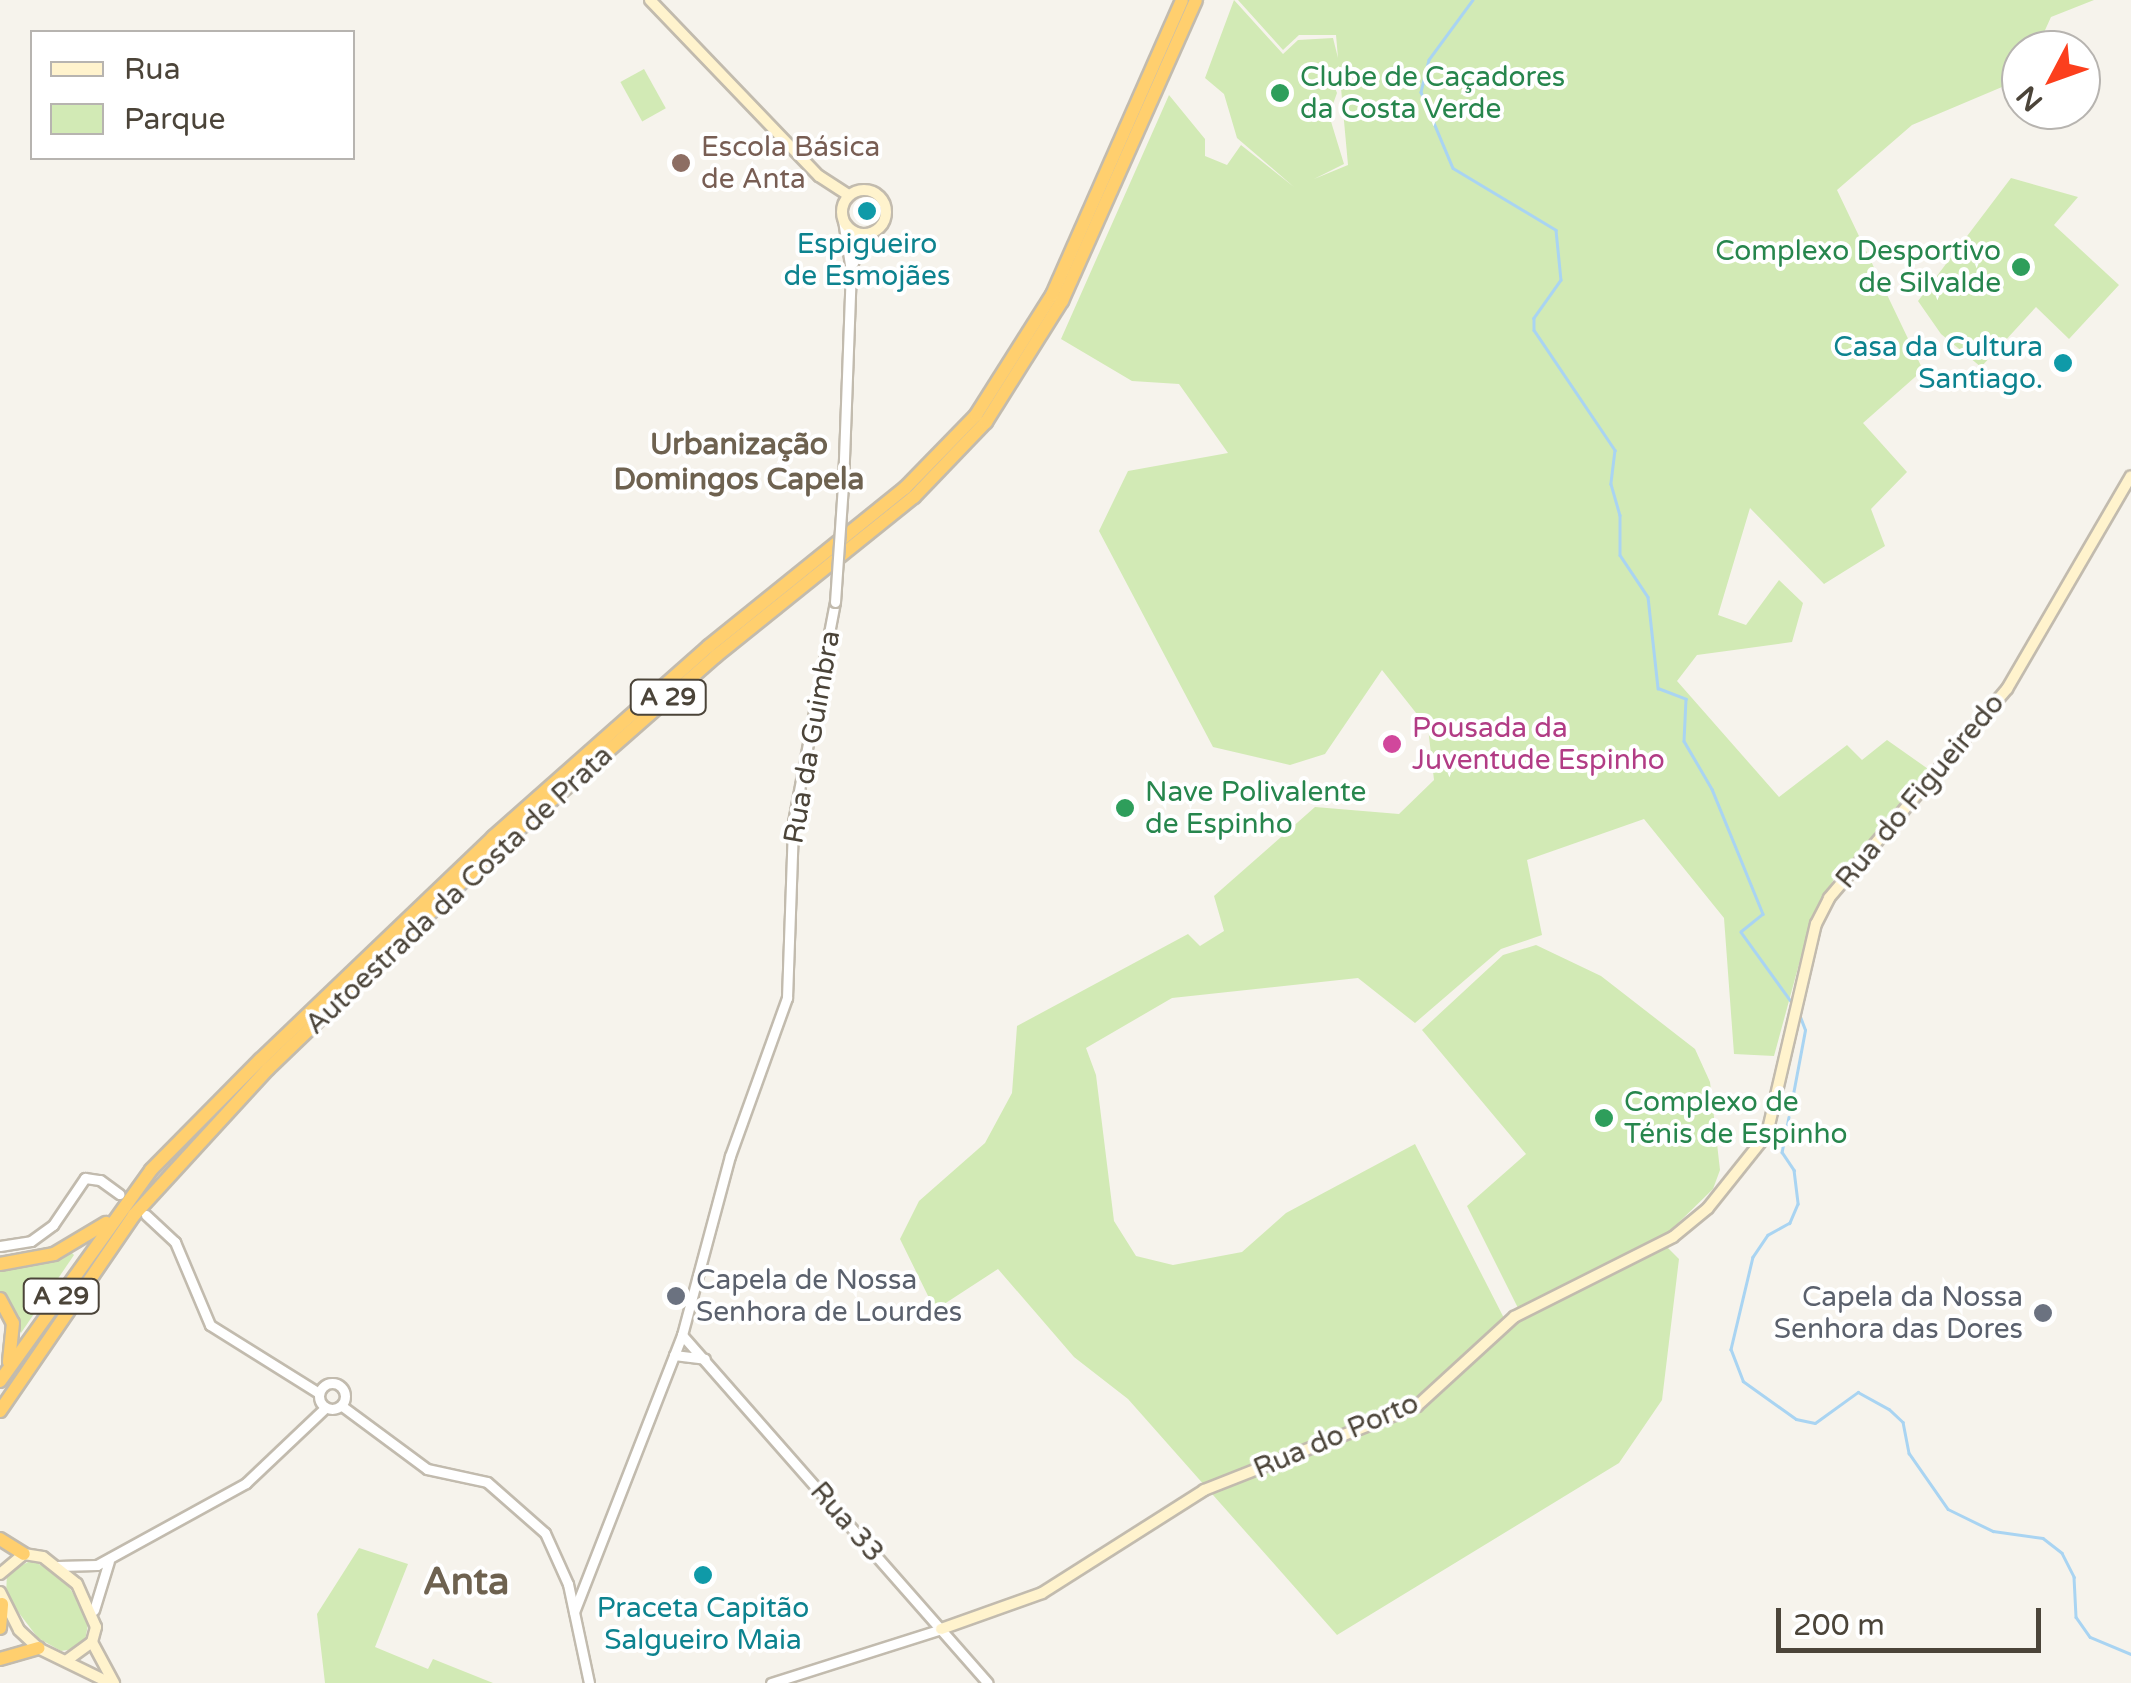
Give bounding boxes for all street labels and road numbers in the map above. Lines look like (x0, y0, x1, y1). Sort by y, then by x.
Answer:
street label: Rua da Guimbra (777, 628, 847, 846)
road number: A 29 (628, 677, 708, 717)
street label: Rua do Figueiredo (1829, 687, 2011, 895)
street label: Autoestrada da Costa de Prata (298, 739, 620, 1041)
road number: A 29 (21, 1276, 101, 1316)
street label: Rua do Porto (1249, 1386, 1423, 1486)
street label: Rua 33 (803, 1475, 891, 1569)

